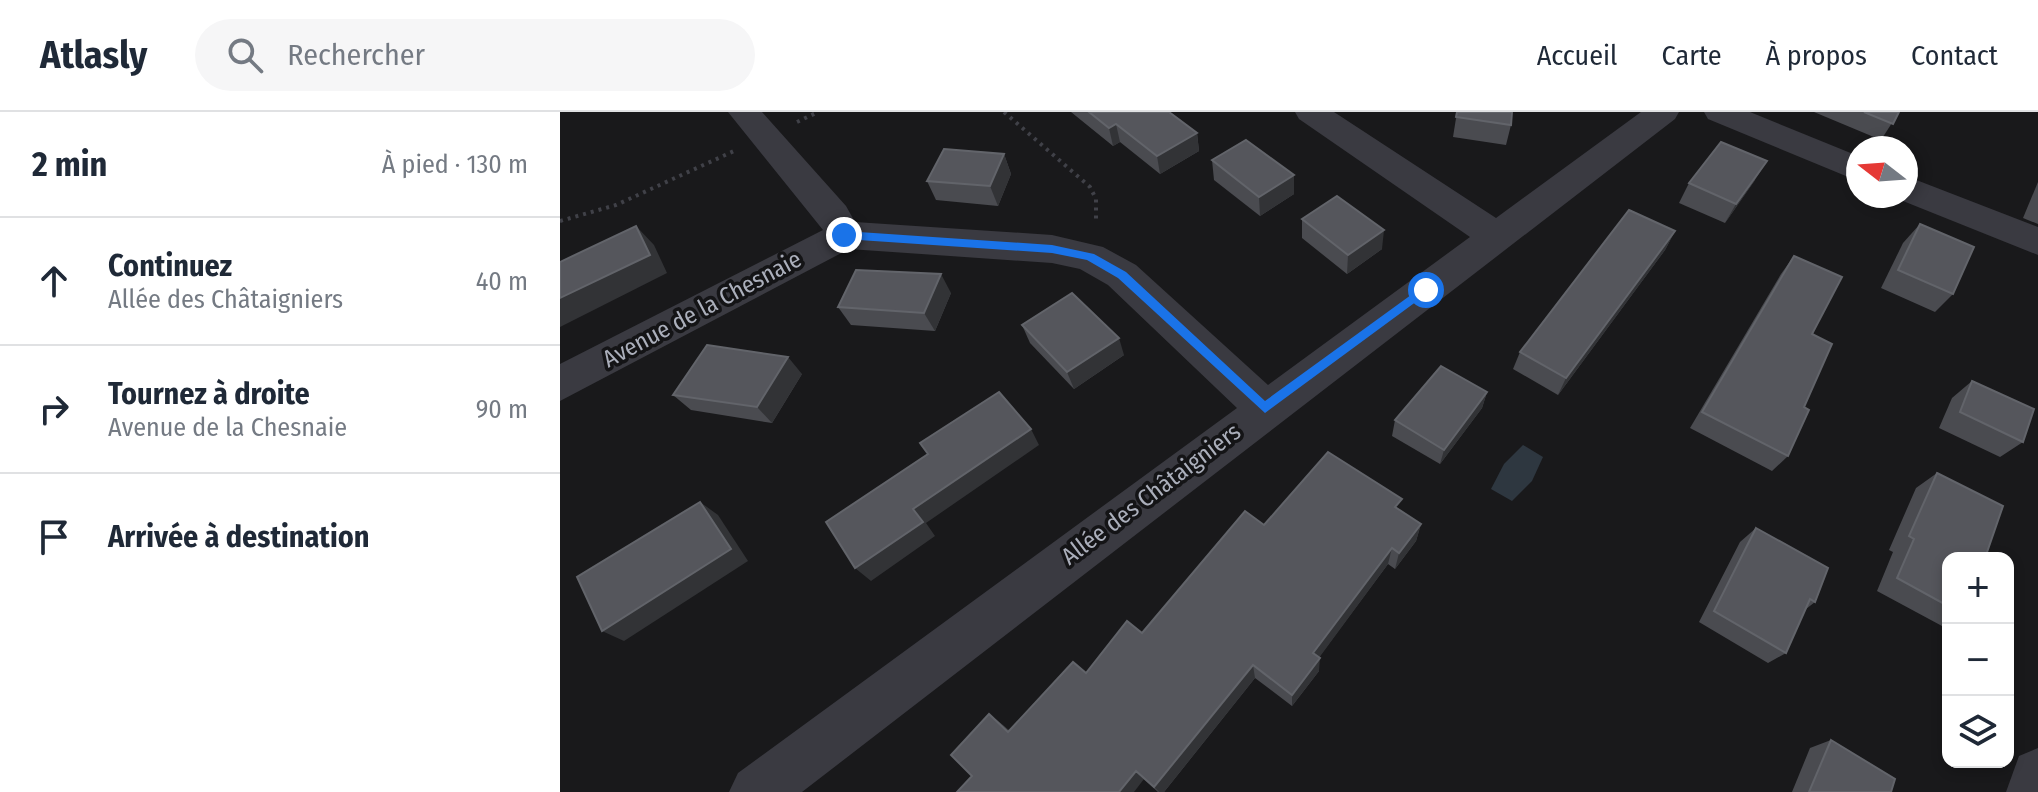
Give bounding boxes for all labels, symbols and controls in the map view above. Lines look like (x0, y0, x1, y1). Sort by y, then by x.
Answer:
search box (195, 19, 755, 91)
text: Atlasly (40, 32, 147, 78)
icon: search (223, 33, 267, 77)
text: Rechercher (287, 37, 425, 73)
text: Accueil (1537, 39, 1618, 72)
text: Carte (1662, 39, 1722, 72)
text: À propos (1766, 39, 1867, 72)
text: Contact (1911, 39, 1998, 72)
north arrow (1846, 136, 1918, 208)
text: 2 min (32, 144, 107, 185)
text: À pied · 130 m (382, 149, 528, 180)
route end (826, 217, 862, 253)
street label: Avenue de la Chesnaie (598, 245, 806, 373)
text: Continuez (108, 248, 232, 284)
icon: ahead (32, 259, 76, 303)
text: 40 m (476, 266, 528, 297)
route start (1408, 272, 1444, 308)
text: Allée des Châtaigniers (108, 284, 343, 315)
text: Tournez à droite (108, 376, 310, 412)
icon: right (32, 387, 76, 431)
text: 90 m (476, 394, 528, 425)
text: Avenue de la Chesnaie (108, 412, 347, 443)
street label: Allée des Châtaigniers (1056, 417, 1246, 571)
icon: arrive (32, 515, 76, 559)
text: Arrivée à destination (108, 519, 369, 555)
map controls (1942, 552, 2014, 768)
button: + (1942, 552, 2014, 624)
button: − (1942, 624, 2014, 696)
button: layers (1942, 696, 2014, 768)

